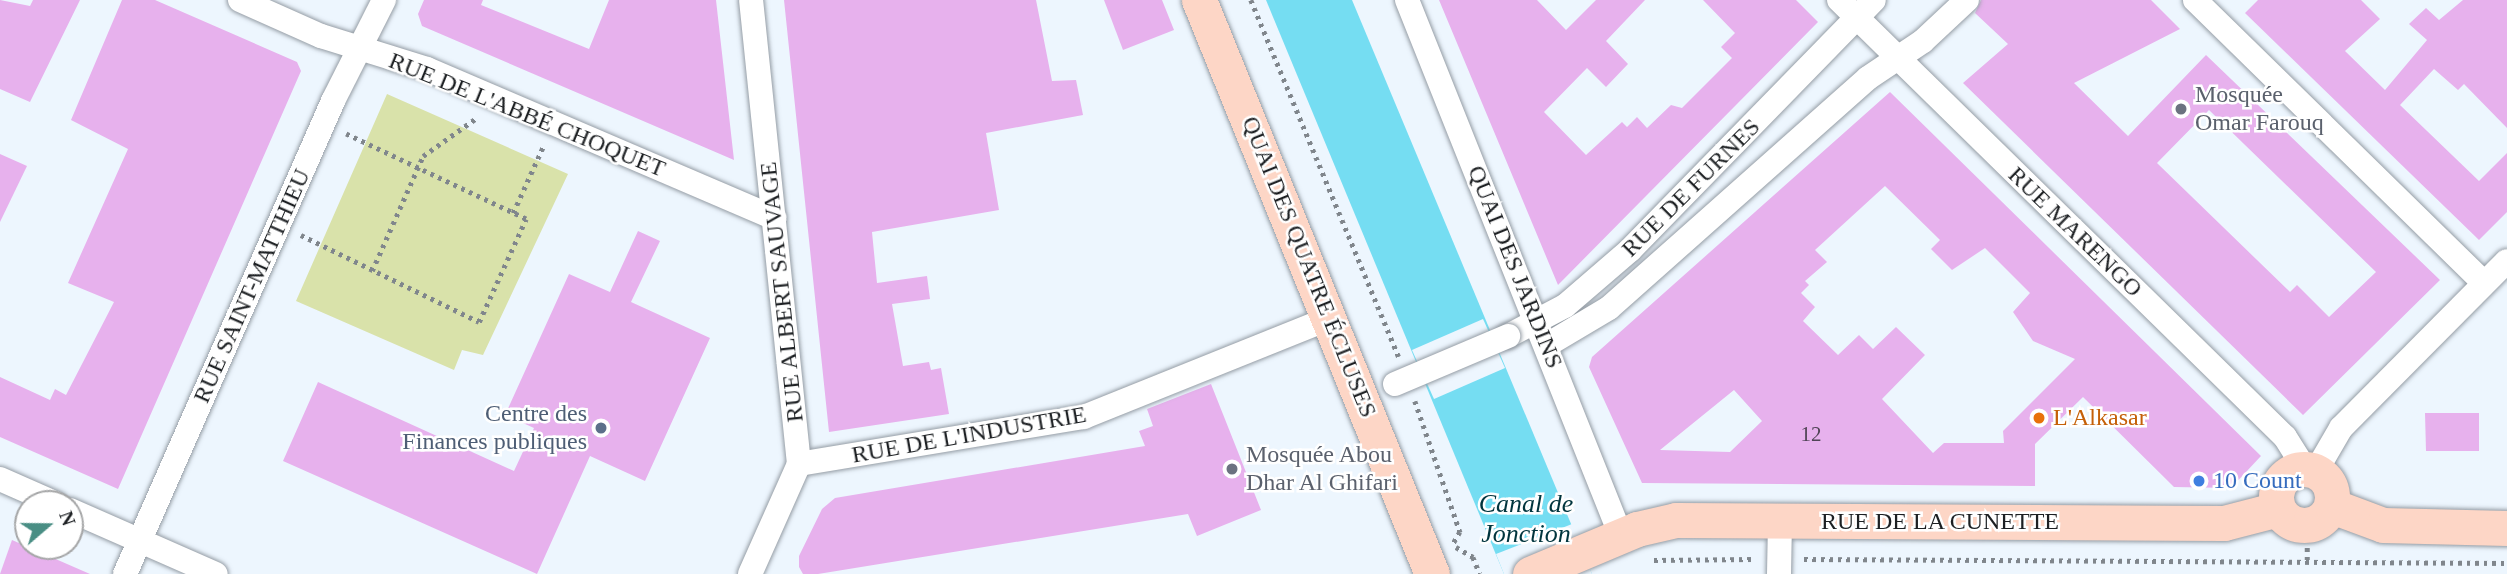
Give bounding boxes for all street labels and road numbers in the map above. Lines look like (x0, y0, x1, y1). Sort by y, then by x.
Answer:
street label: RUE DE L'ABBÉ CHOQUET (385, 46, 669, 184)
street label: QUAI DES QUATRE ÉCLUSES (1235, 112, 1383, 422)
street label: RUE DE FURNES (1616, 113, 1766, 263)
street label: RUE ALBERT SAUVAGE (754, 159, 810, 425)
street label: QUAI DES JARDINS (1461, 161, 1569, 373)
street label: RUE MARENGO (2002, 161, 2148, 303)
street label: RUE SAINT-MATTHIEU (187, 165, 317, 407)
street label: RUE DE L'INDUSTRIE (849, 400, 1089, 470)
street label: RUE DE LA CUNETTE (1820, 508, 2060, 536)

